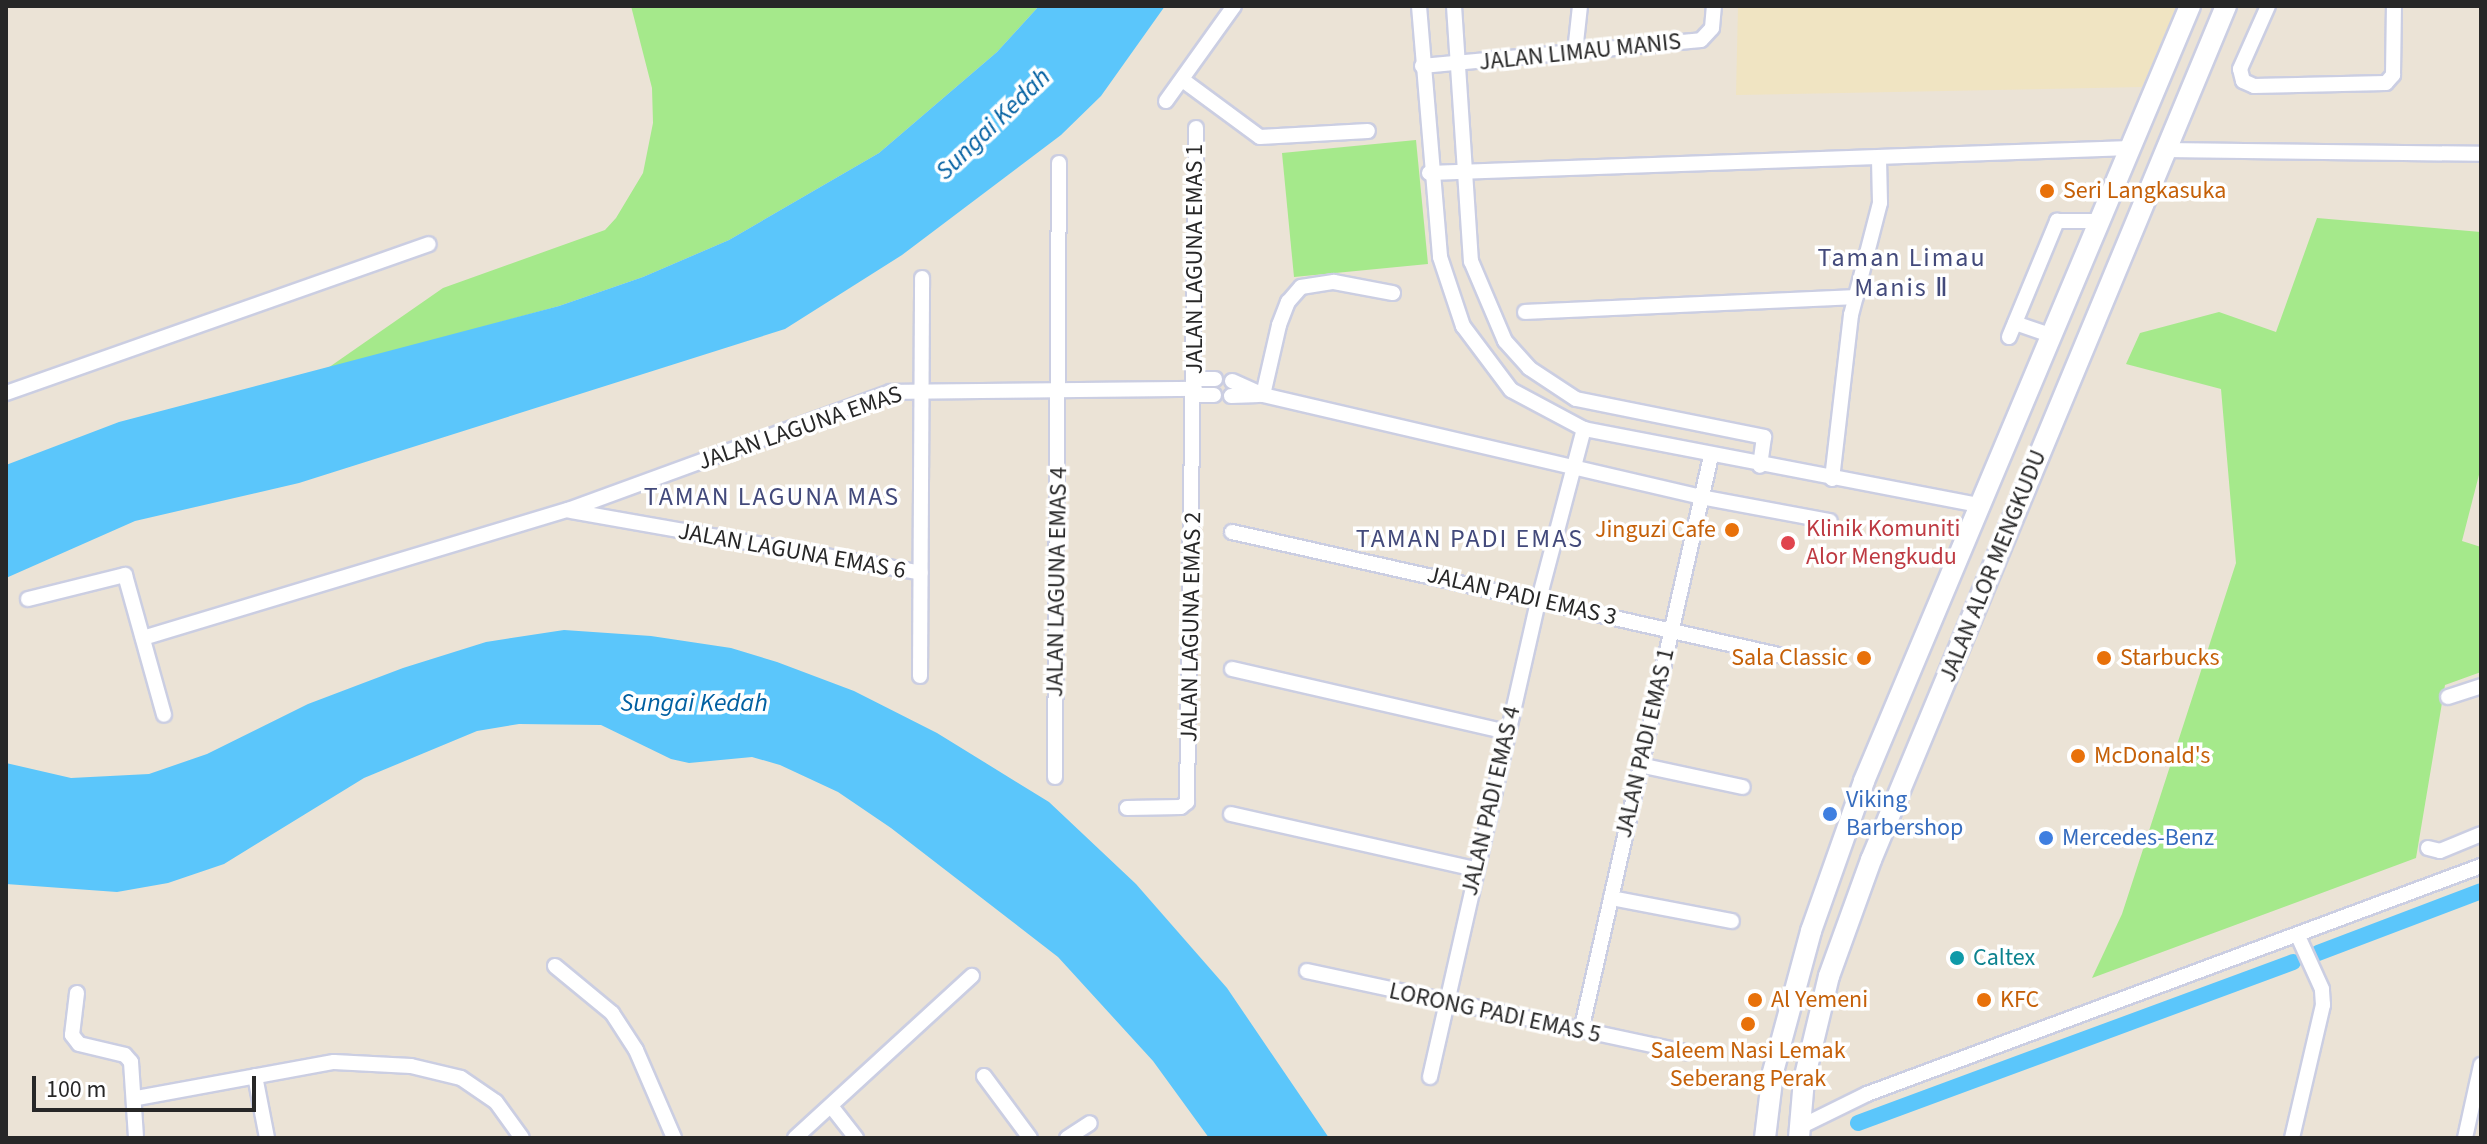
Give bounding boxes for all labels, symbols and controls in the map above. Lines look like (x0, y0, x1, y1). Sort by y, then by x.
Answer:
street label: JALAN LIMAU MANIS (1477, 27, 1683, 77)
water label: Sungai Kedah (929, 62, 1057, 186)
street label: JALAN LAGUNA EMAS 1 (1181, 144, 1209, 374)
place label: Seri Langkasuka (2063, 177, 2226, 205)
marker: Seri Langkasuka (2038, 182, 2056, 200)
district label: Taman Limau Manis Ⅱ (1817, 242, 1987, 304)
street label: JALAN LAGUNA EMAS (694, 380, 906, 476)
street label: JALAN ALOR MENGKUDU (1933, 446, 2053, 686)
street label: JALAN LAGUNA EMAS 4 (1041, 467, 1073, 697)
district label: TAMAN LAGUNA MAS (644, 481, 900, 513)
street label: JALAN LAGUNA EMAS 2 (1175, 512, 1207, 742)
place label: Klinik Komuniti Alor Mengkudu (1806, 515, 1960, 571)
place label: Jinguzi Cafe (1595, 516, 1716, 544)
street label: JALAN LAGUNA EMAS 6 (676, 517, 908, 585)
marker: Jinguzi Cafe (1723, 521, 1741, 539)
district label: TAMAN PADI EMAS (1356, 523, 1584, 555)
marker: Klinik Komuniti Alor Mengkudu (1777, 532, 1799, 554)
street label: JALAN PADI EMAS 3 (1424, 560, 1620, 632)
place label: Sala Classic (1731, 644, 1848, 672)
place label: Starbucks (2120, 644, 2219, 672)
street label: JALAN PADI EMAS 1 (1609, 645, 1681, 841)
marker: Sala Classic (1855, 649, 1873, 667)
marker: Starbucks (2095, 649, 2113, 667)
water label: Sungai Kedah (620, 687, 768, 719)
street label: JALAN PADI EMAS 4 (1455, 703, 1527, 899)
place label: McDonald's (2094, 742, 2210, 770)
marker: McDonald's (2069, 747, 2087, 765)
place label: Viking Barbershop (1846, 786, 1963, 842)
marker: Viking Barbershop (1821, 805, 1839, 823)
place label: Mercedes-Benz (2062, 824, 2214, 852)
marker: Mercedes-Benz (2037, 829, 2055, 847)
place label: Caltex (1973, 944, 2035, 972)
marker: Caltex (1948, 949, 1966, 967)
street label: LORONG PADI EMAS 5 (1386, 976, 1604, 1050)
place label: Al Yemeni (1771, 986, 1868, 1014)
place label: KFC (2000, 986, 2039, 1014)
marker: Al Yemeni (1746, 991, 1764, 1009)
marker: KFC (1975, 991, 1993, 1009)
marker: Saleem Nasi Lemak Seberang Perak (1739, 1015, 1757, 1033)
place label: Saleem Nasi Lemak Seberang Perak (1650, 1037, 1846, 1093)
scale bar (36, 1060, 260, 1110)
text: 100 m (46, 1072, 106, 1107)

